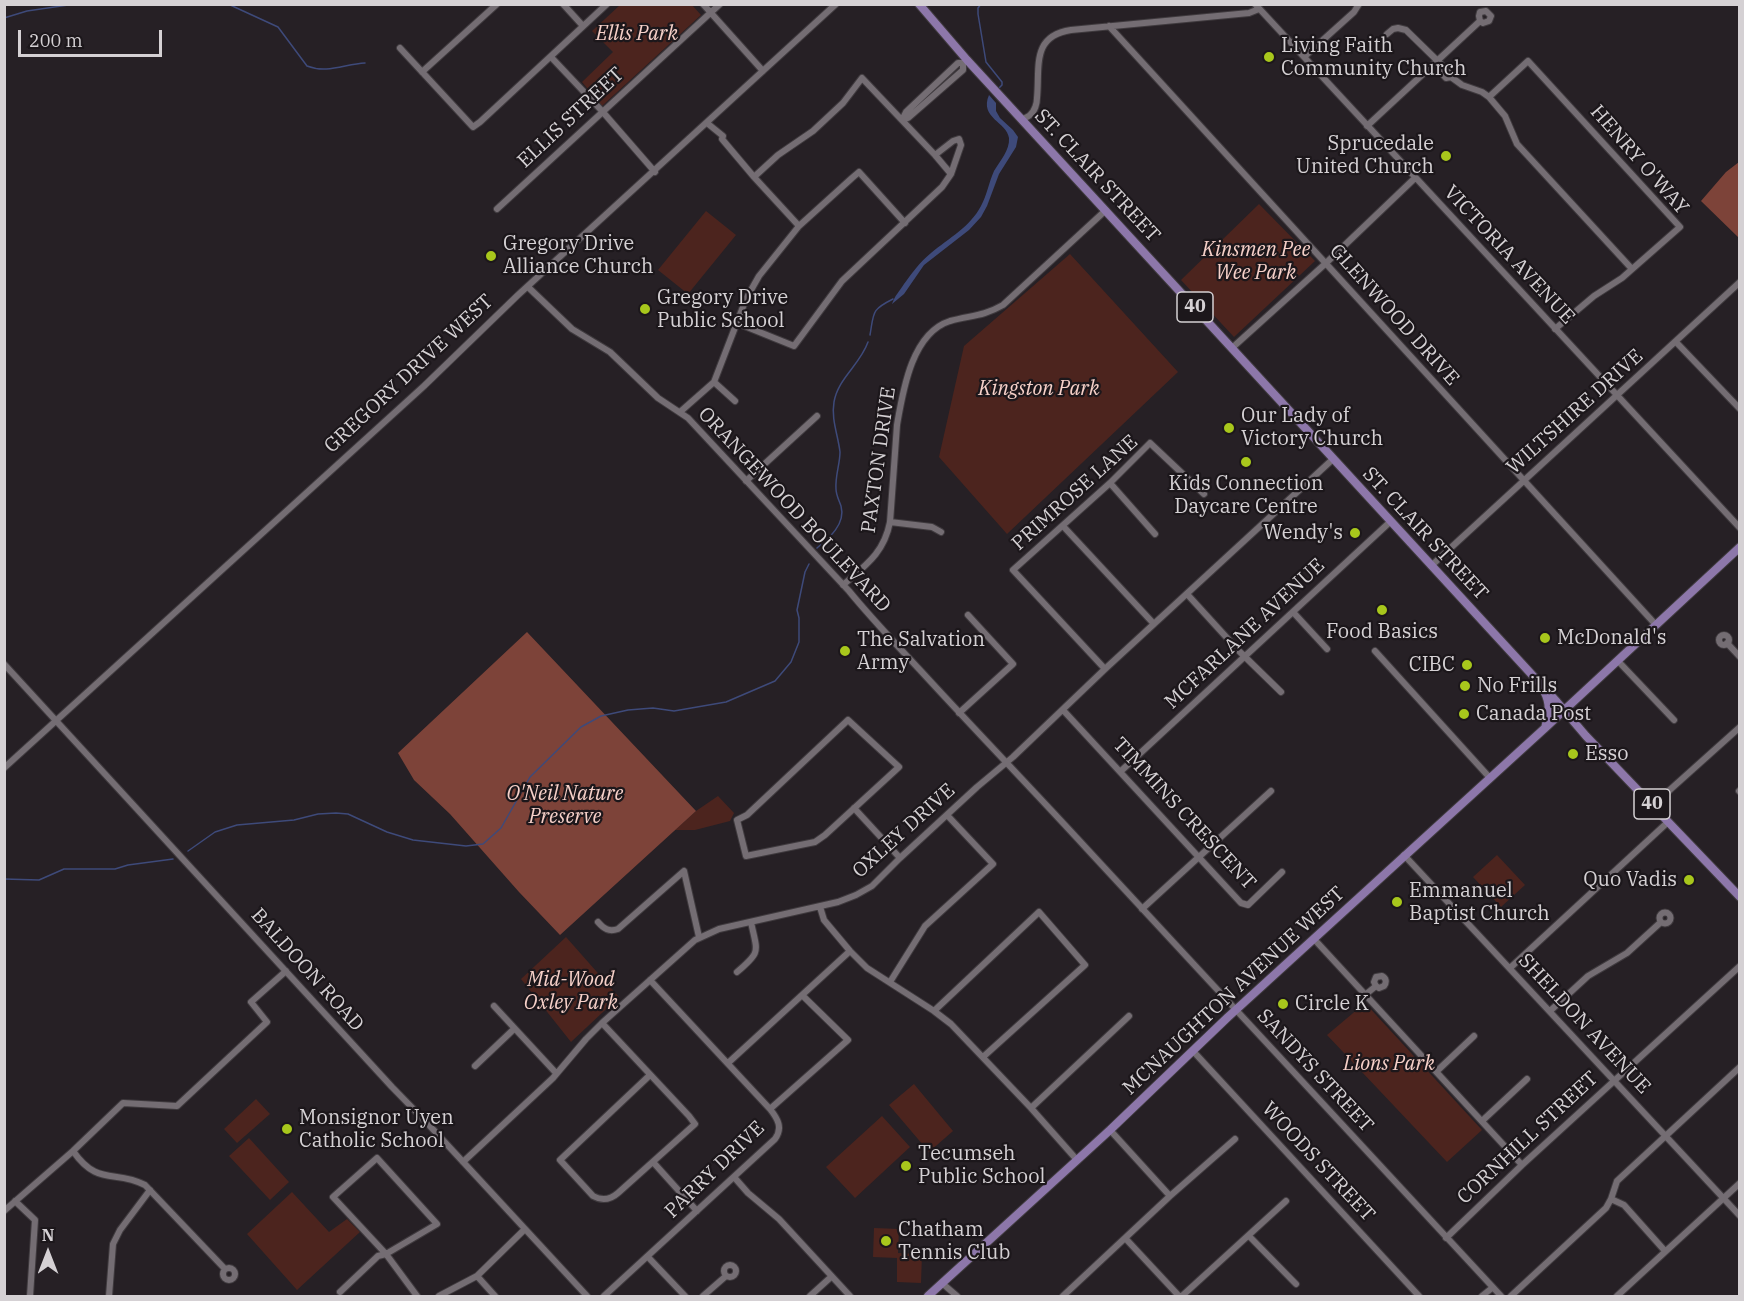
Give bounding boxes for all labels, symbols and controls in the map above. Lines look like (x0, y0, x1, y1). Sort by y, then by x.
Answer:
scale bar (21, 18, 165, 56)
park label: Ellis Park (596, 22, 678, 46)
text: 200 m (29, 29, 83, 52)
place label: Living Faith Community Church (1281, 34, 1467, 81)
marker: Living Faith Community Church (1262, 50, 1276, 64)
street label: ELLIS STREET (513, 63, 629, 173)
street label: HENRY O'WAY (1585, 100, 1693, 220)
street label: ST. CLAIR STREET (1029, 104, 1165, 248)
place label: Sprucedale United Church (1296, 132, 1434, 179)
marker: Sprucedale United Church (1439, 149, 1453, 163)
street label: VICTORIA AVENUE (1439, 181, 1579, 329)
place label: Gregory Drive Alliance Church (503, 232, 653, 279)
park label: Kinsmen Pee Wee Park (1202, 238, 1310, 285)
street label: GLENWOOD DRIVE (1324, 239, 1464, 391)
marker: Gregory Drive Alliance Church (484, 249, 498, 263)
place label: Gregory Drive Public School (657, 286, 788, 333)
street label: GREGORY DRIVE WEST (320, 290, 498, 458)
road number: 40 (1177, 292, 1213, 322)
marker: Gregory Drive Public School (638, 302, 652, 316)
street label: WILTSHIRE DRIVE (1502, 344, 1648, 480)
park label: Kingston Park (978, 377, 1100, 401)
street label: PAXTON DRIVE (857, 385, 901, 535)
street label: ORANGEWOOD BOULEVARD (693, 403, 895, 617)
place label: Our Lady of Victory Church (1241, 404, 1383, 451)
marker: Our Lady of Victory Church (1222, 421, 1236, 435)
street label: PRIMROSE LANE (1007, 430, 1143, 556)
marker: Kids Connection Daycare Centre (1239, 455, 1253, 469)
street label: ST. CLAIR STREET (1357, 462, 1493, 606)
place label: Kids Connection Daycare Centre (1168, 472, 1324, 519)
place label: Wendy's (1263, 521, 1343, 545)
marker: Wendy's (1348, 526, 1362, 540)
street label: MCFARLANE AVENUE (1160, 554, 1330, 714)
marker: Food Basics (1375, 603, 1389, 617)
place label: Food Basics (1326, 620, 1438, 644)
place label: McDonald's (1557, 626, 1667, 650)
place label: The Salvation Army (857, 628, 985, 675)
marker: McDonald's (1538, 631, 1552, 645)
marker: The Salvation Army (838, 644, 852, 658)
place label: CIBC (1409, 653, 1455, 677)
marker: CIBC (1460, 658, 1474, 672)
place label: No Frills (1477, 674, 1557, 698)
marker: No Frills (1458, 679, 1472, 693)
place label: Canada Post (1476, 702, 1591, 726)
marker: Canada Post (1457, 707, 1471, 721)
street label: TIMMINS CRESCENT (1107, 733, 1261, 895)
place label: Esso (1585, 742, 1628, 766)
marker: Esso (1566, 747, 1580, 761)
street label: OXLEY DRIVE (848, 779, 960, 883)
park label: O'Neil Nature Preserve (507, 782, 623, 829)
road number: 40 (1634, 789, 1670, 819)
place label: Quo Vadis (1583, 868, 1677, 892)
marker: Quo Vadis (1682, 873, 1696, 887)
place label: Emmanuel Baptist Church (1409, 879, 1550, 926)
street label: MCNAUGHTON AVENUE WEST (1118, 882, 1350, 1100)
marker: Emmanuel Baptist Church (1390, 895, 1404, 909)
street label: BALDOON ROAD (246, 904, 368, 1036)
street label: SHELDON AVENUE (1513, 949, 1655, 1099)
park label: Mid-Wood Oxley Park (524, 968, 618, 1015)
place label: Circle K (1295, 992, 1369, 1016)
marker: Circle K (1276, 997, 1290, 1011)
street label: SANDYS STREET (1252, 1004, 1378, 1138)
park label: Lions Park (1343, 1052, 1435, 1076)
street label: CORNHILL STREET (1453, 1067, 1603, 1209)
street label: WOODS STREET (1256, 1097, 1380, 1227)
place label: Monsignor Uyen Catholic School (299, 1106, 454, 1153)
street label: PARRY DRIVE (660, 1116, 770, 1224)
marker: Monsignor Uyen Catholic School (280, 1122, 294, 1136)
place label: Tecumseh Public School (918, 1142, 1045, 1189)
marker: Tecumseh Public School (899, 1159, 913, 1173)
place label: Chatham Tennis Club (898, 1218, 1010, 1265)
north arrow (18, 1223, 78, 1283)
text: N (42, 1225, 54, 1245)
marker: Chatham Tennis Club (879, 1234, 893, 1248)

